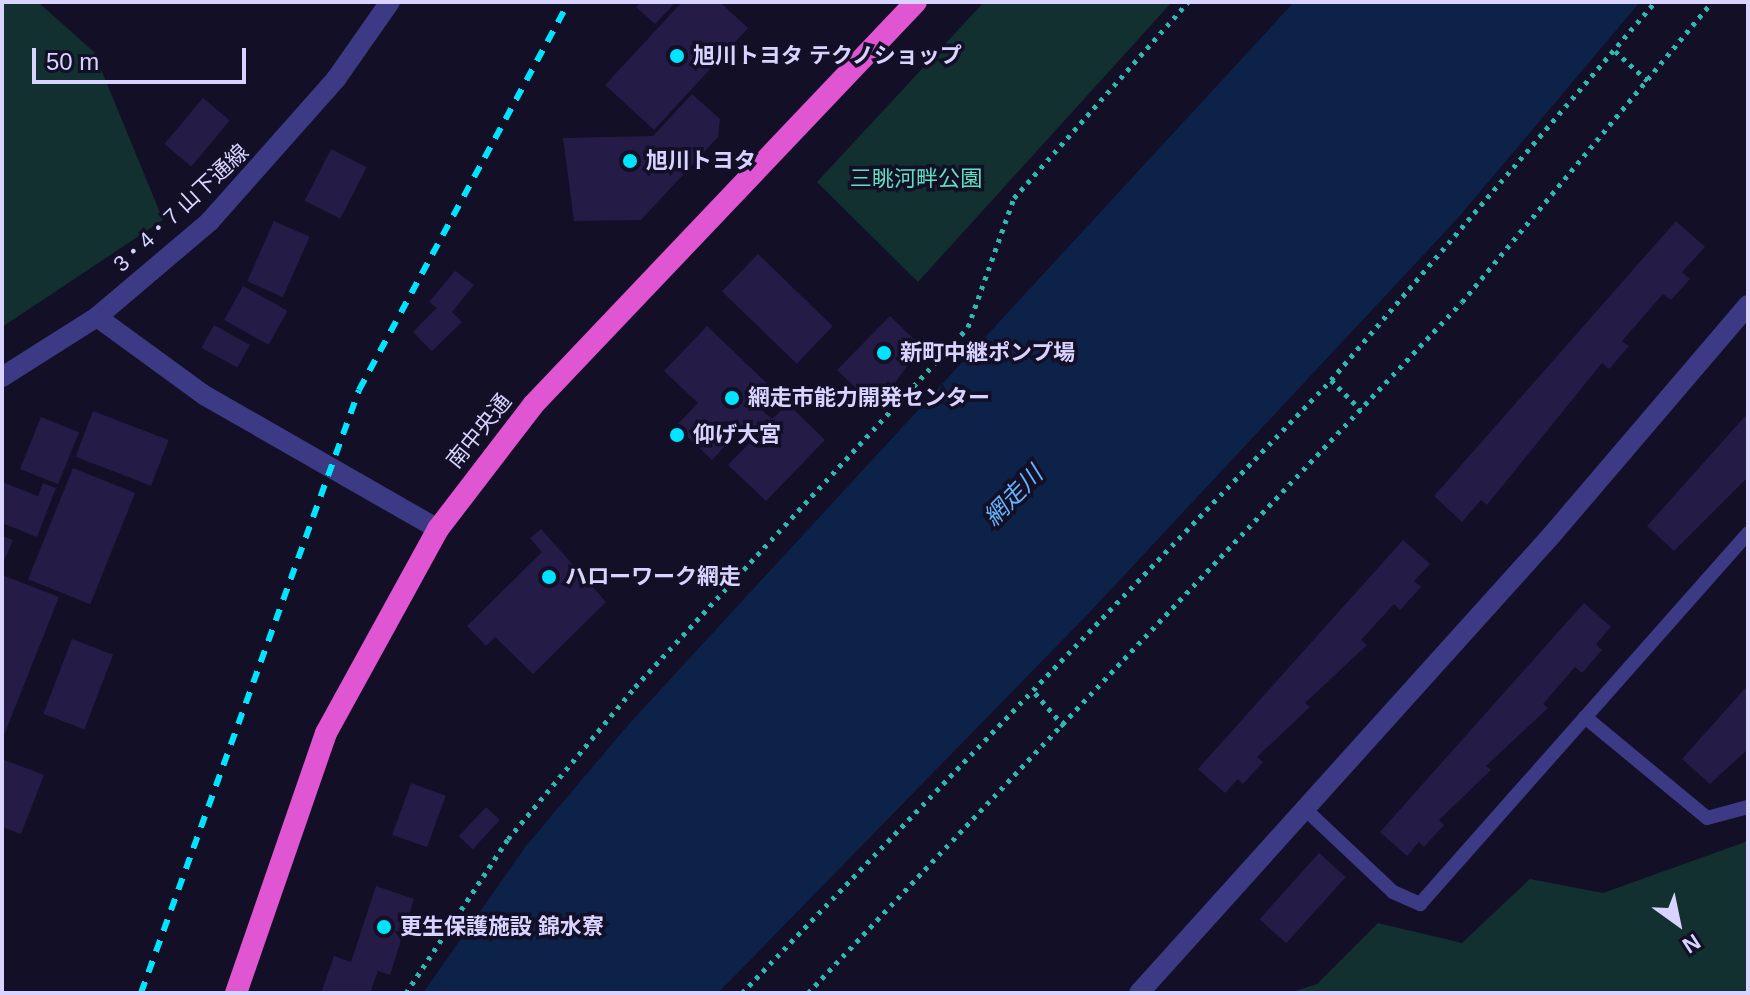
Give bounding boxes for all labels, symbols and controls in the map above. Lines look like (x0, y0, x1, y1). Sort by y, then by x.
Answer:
scale bar (36, 32, 250, 82)
place label: 旭川トヨタ テクノショップ (693, 43, 963, 69)
marker: 旭川トヨタ テクノショップ (668, 47, 686, 65)
text: 50 m (46, 48, 99, 75)
street label: 3・4・7 山下通線 (108, 139, 254, 277)
place label: 旭川トヨタ (646, 148, 756, 174)
marker: 旭川トヨタ (621, 152, 639, 170)
park label: 三眺河畔公園 (850, 166, 982, 192)
place label: 新町中継ポンプ場 (900, 340, 1076, 366)
marker: 新町中継ポンプ場 (875, 344, 893, 362)
place label: 網走市能力開発センター (748, 385, 990, 411)
street label: 南中央通 (441, 388, 517, 474)
marker: 網走市能力開発センター (723, 389, 741, 407)
place label: 仰げ大宮 (693, 422, 781, 448)
marker: 仰げ大宮 (668, 426, 686, 444)
water label: 網走川 (978, 460, 1048, 532)
place label: ハローワーク網走 (565, 564, 741, 590)
marker: ハローワーク網走 (540, 568, 558, 586)
north arrow (1638, 883, 1718, 963)
place label: 更生保護施設 錦水寮 (400, 914, 604, 940)
marker: 更生保護施設 錦水寮 (375, 918, 393, 936)
text: N (1678, 929, 1705, 958)

